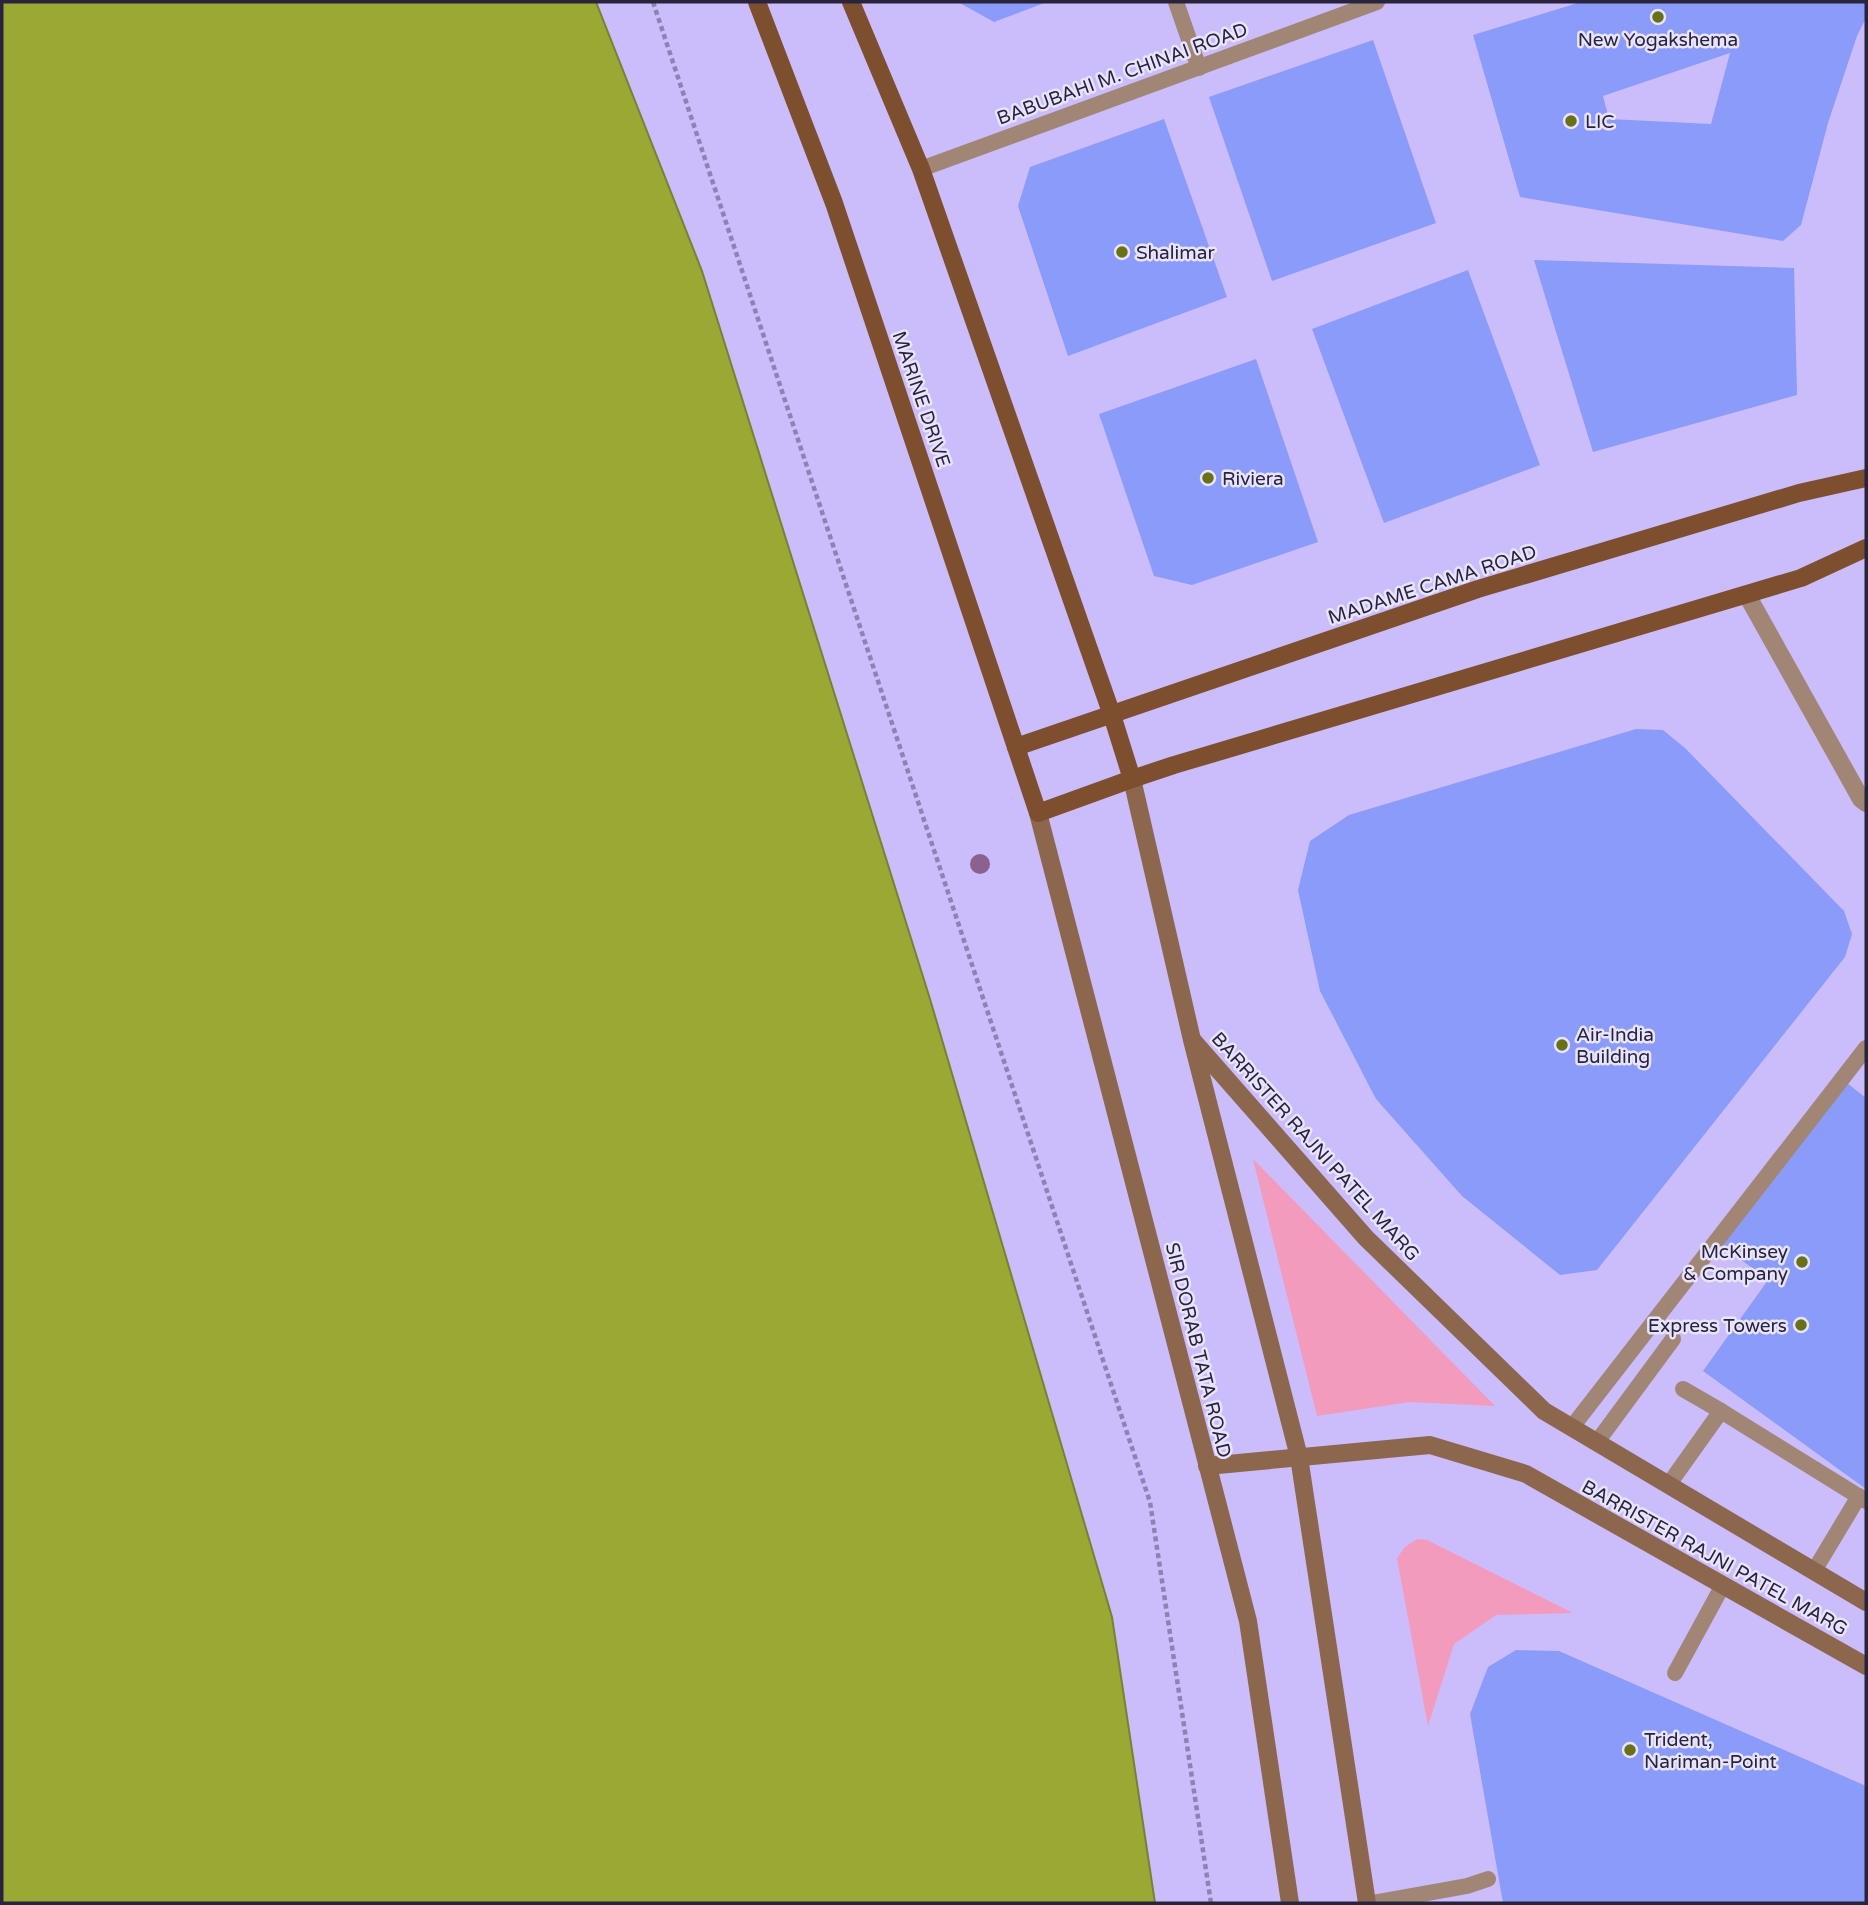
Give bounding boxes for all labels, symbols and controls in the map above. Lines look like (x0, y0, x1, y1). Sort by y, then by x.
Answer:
marker: New Yogakshema (1650, 9, 1666, 25)
street label: BABUBAHI M. CHINAI ROAD (994, 18, 1251, 130)
place label: New Yogakshema (1578, 29, 1738, 51)
place label: LIC (1585, 111, 1615, 133)
marker: LIC (1563, 113, 1579, 129)
place label: Shalimar (1136, 242, 1215, 264)
marker: Shalimar (1114, 244, 1130, 260)
street label: MARINE DRIVE (887, 328, 955, 470)
place label: Riviera (1222, 468, 1284, 490)
marker: Riviera (1200, 470, 1216, 486)
street label: MADAME CAMA ROAD (1325, 541, 1539, 629)
place label: Air-India Building (1576, 1024, 1654, 1068)
street label: BARRISTER RAJNI PATEL MARG (1207, 1028, 1424, 1266)
marker: Air-India Building (1554, 1037, 1570, 1053)
street label: SIR DORAB TATA ROAD (1161, 1240, 1235, 1460)
place label: McKinsey & Company (1683, 1241, 1788, 1285)
marker: McKinsey & Company (1794, 1254, 1810, 1270)
place label: Express Towers (1648, 1315, 1787, 1337)
marker: Express Towers (1793, 1317, 1809, 1333)
street label: BARRISTER RAJNI PATEL MARG (1578, 1476, 1851, 1640)
place label: Trident, Nariman-Point (1644, 1729, 1777, 1773)
marker: Trident, Nariman-Point (1622, 1742, 1638, 1758)

